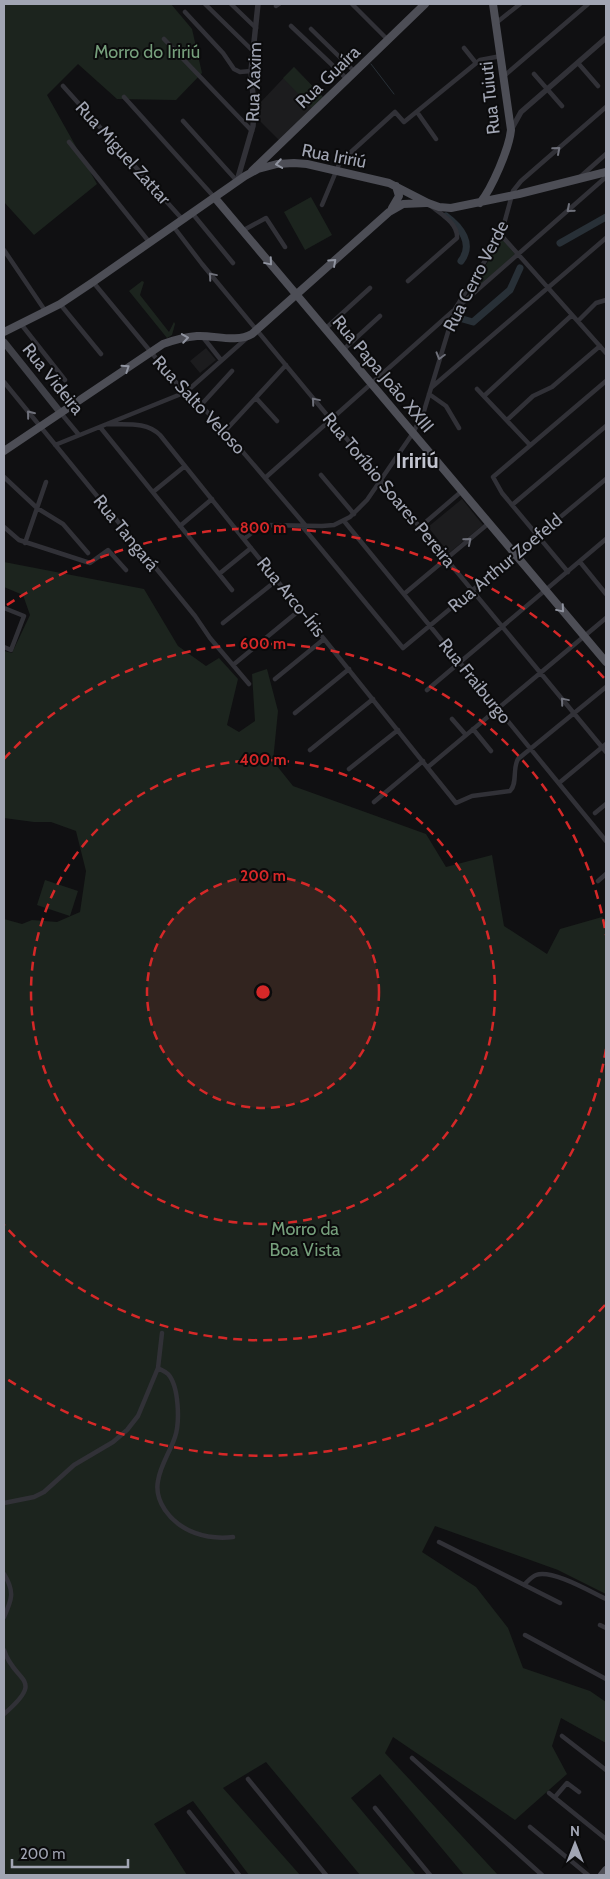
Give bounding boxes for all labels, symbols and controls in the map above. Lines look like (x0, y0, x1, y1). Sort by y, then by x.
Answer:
park label: Morro do Iririú (94, 41, 200, 63)
street label: Rua Guaíra (291, 41, 365, 113)
street label: Rua Xaxim (242, 42, 266, 122)
street label: Rua Tuiuti (475, 60, 505, 136)
street label: Rua Miguel Zattar (71, 97, 175, 209)
street label: Rua Iririú (300, 139, 368, 173)
one-way arrow (551, 147, 560, 155)
one-way arrow (274, 159, 283, 169)
one-way arrow (566, 203, 575, 212)
street label: Rua Cerro Verde (439, 217, 513, 335)
one-way arrow (263, 256, 272, 265)
one-way arrow (327, 259, 336, 268)
one-way arrow (208, 272, 217, 281)
street label: Rua Papa João XXIII (328, 311, 438, 437)
one-way arrow (181, 333, 189, 343)
street label: Rua Videira (18, 339, 89, 419)
street label: Rua Salto Veloso (148, 351, 250, 459)
one-way arrow (435, 351, 446, 360)
one-way arrow (120, 365, 129, 374)
one-way arrow (312, 397, 321, 406)
street label: Rua Toríbio Soares Pereira (318, 408, 460, 572)
one-way arrow (26, 410, 35, 419)
district label: Iririú (395, 447, 439, 474)
street label: Rua Tangará (89, 490, 164, 576)
street label: Rua Arthur Zoefeld (443, 509, 567, 617)
text: 800 m (240, 519, 286, 537)
one-way arrow (462, 538, 471, 547)
street label: Rua Arco-Íris (252, 553, 330, 641)
one-way arrow (556, 603, 565, 612)
street label: Rua Fraiburgo (434, 634, 516, 728)
text: 600 m (240, 635, 286, 653)
one-way arrow (561, 698, 570, 707)
text: 400 m (240, 751, 286, 769)
text: 200 m (240, 867, 286, 885)
centre of rings (254, 983, 272, 1001)
park label: Morro da Boa Vista (269, 1218, 341, 1261)
north arrow (550, 1819, 600, 1869)
text: N (570, 1822, 580, 1840)
scale bar (12, 1836, 129, 1868)
text: 200 m (20, 1845, 65, 1863)

